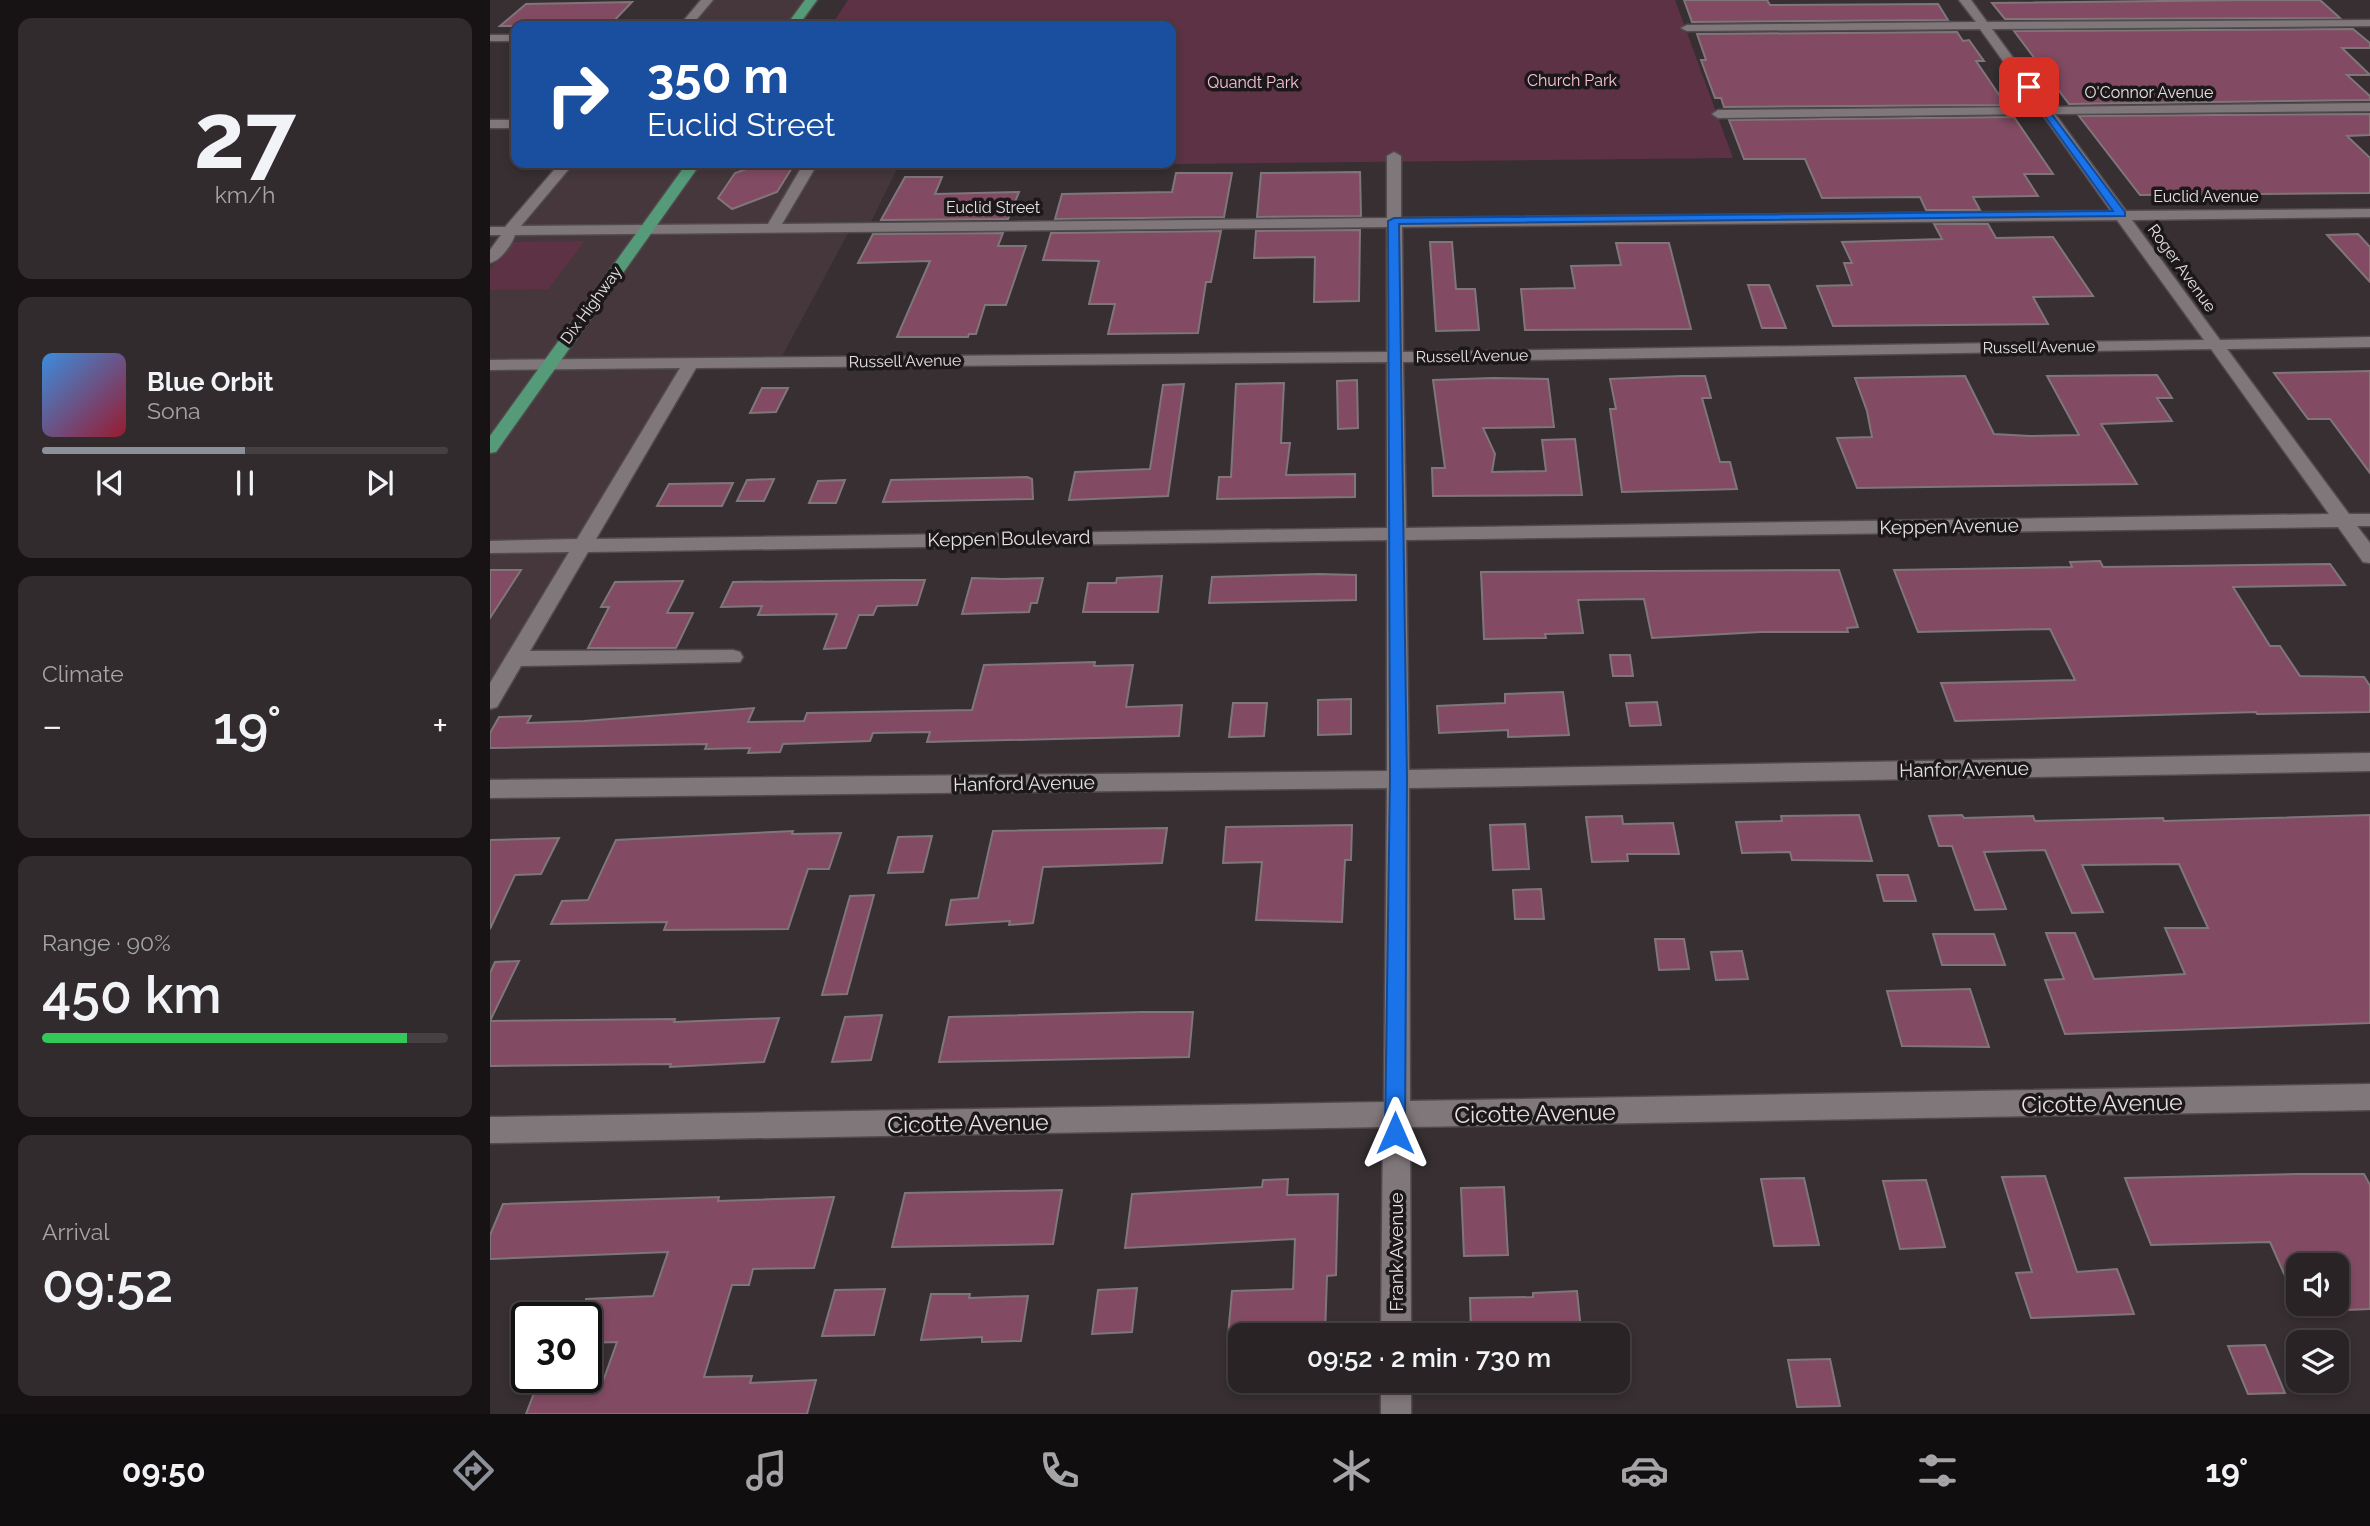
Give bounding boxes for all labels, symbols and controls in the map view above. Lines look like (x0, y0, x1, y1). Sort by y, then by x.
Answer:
text: 350 m (647, 47, 789, 104)
icon: right (532, 49, 623, 140)
pin (1999, 57, 2059, 117)
icon: arrive (2010, 68, 2048, 106)
park label: Church Park (1527, 71, 1618, 90)
park label: Quandt Park (1207, 73, 1299, 92)
text: 27 (194, 82, 296, 189)
street label: O'Connor Avenue (2085, 83, 2213, 102)
text: Euclid Street (647, 106, 835, 143)
text: km/h (215, 181, 275, 208)
street label: Euclid Avenue (2153, 187, 2259, 206)
street label: Euclid Street (946, 198, 1041, 217)
street label: Roger Avenue (2144, 220, 2220, 316)
street label: Dix Highway (556, 262, 626, 348)
street label: Russell Avenue (1983, 337, 2095, 357)
street label: Russell Avenue (1416, 346, 1528, 366)
street label: Russell Avenue (849, 351, 961, 371)
text: Blue Orbit (147, 367, 274, 397)
text: Sona (147, 397, 201, 424)
icon: previous (91, 464, 129, 502)
icon: pause (226, 464, 264, 502)
icon: next (361, 464, 399, 502)
street label: Keppen Avenue (1879, 514, 2019, 538)
street label: Keppen Boulevard (927, 526, 1091, 550)
text: Climate (42, 660, 124, 687)
text: 19° (213, 695, 281, 756)
text: − (42, 703, 62, 748)
text: + (432, 703, 448, 748)
street label: Hanfor Avenue (1899, 757, 2029, 781)
street label: Hanford Avenue (953, 771, 1095, 795)
text: Range · 90% (42, 929, 171, 956)
text: 450 km (42, 964, 221, 1025)
street label: Cicotte Avenue (2021, 1088, 2183, 1118)
position arrow (1358, 1096, 1432, 1170)
street label: Cicotte Avenue (1454, 1098, 1616, 1128)
street label: Cicotte Avenue (887, 1108, 1049, 1138)
street label: Frank Avenue (1385, 1192, 1407, 1312)
text: Arrival (42, 1218, 109, 1245)
text: 09:52 (42, 1253, 173, 1314)
map controls (2286, 1253, 2349, 1393)
button: sound (2286, 1253, 2349, 1316)
speed limit sign: 30 (511, 1302, 602, 1393)
button: layers (2286, 1330, 2349, 1393)
text: 09:52 · 2 min · 730 m (1307, 1343, 1551, 1373)
icon: directions (449, 1446, 498, 1495)
icon: music (742, 1446, 791, 1495)
icon: phone (1035, 1446, 1084, 1495)
icon: climate (1327, 1446, 1376, 1495)
icon: car (1620, 1446, 1669, 1495)
icon: filters (1913, 1446, 1962, 1495)
text: 09:50 (122, 1452, 206, 1489)
text: 19° (2205, 1452, 2248, 1489)

